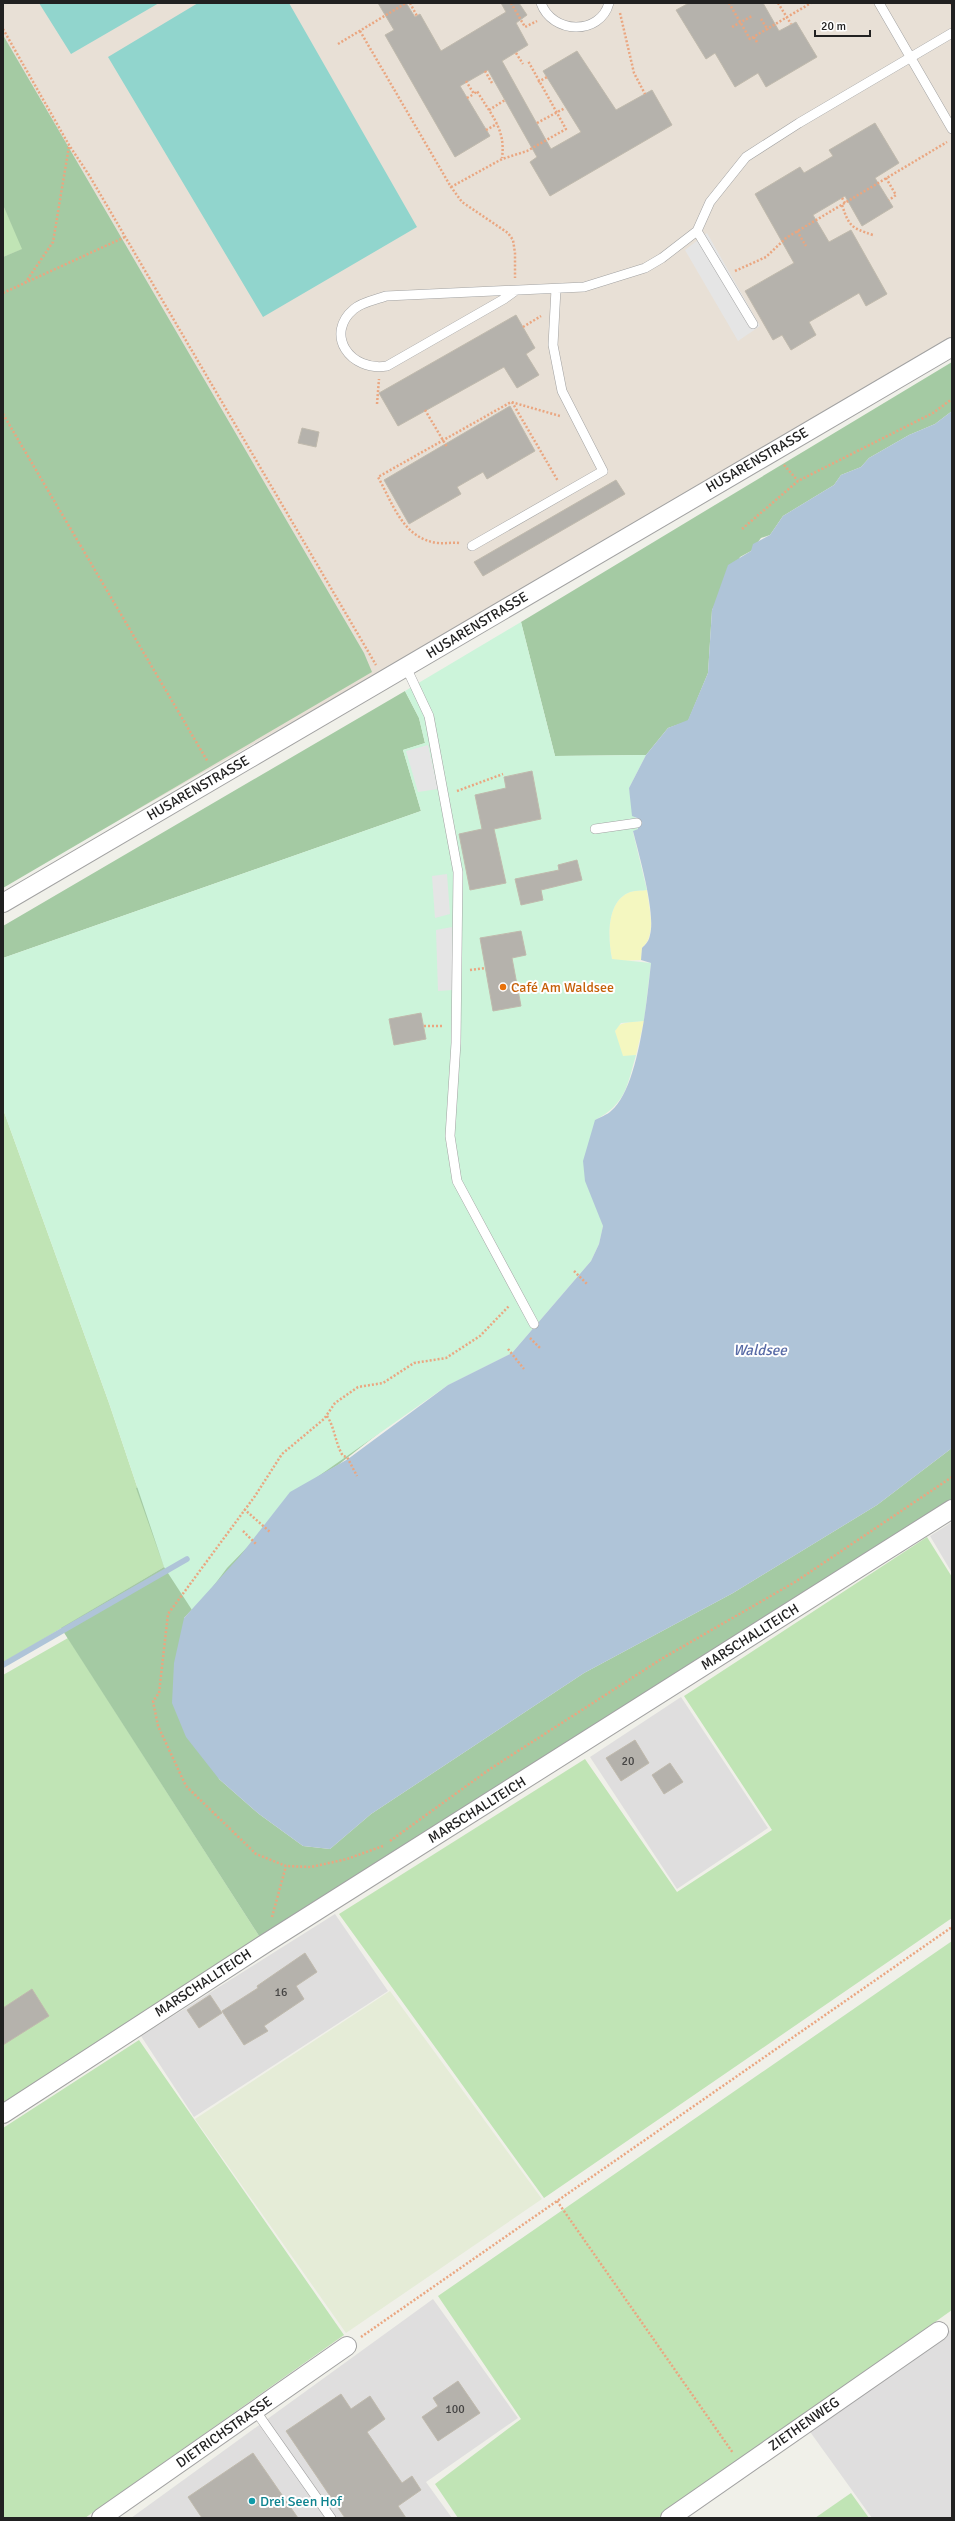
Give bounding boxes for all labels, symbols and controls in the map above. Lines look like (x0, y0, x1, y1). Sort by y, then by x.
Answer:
scale bar (815, 12, 870, 38)
text: 20 m (821, 19, 846, 34)
street label: HUSARENSTRASSE (703, 424, 811, 496)
street label: HUSARENSTRASSE (423, 588, 531, 662)
street label: HUSARENSTRASSE (144, 752, 252, 824)
place label: Café Am Waldsee (511, 979, 614, 996)
marker: Café Am Waldsee (498, 982, 508, 992)
water label: Waldsee (733, 1341, 788, 1359)
street label: MARSCHALLTEICH (698, 1600, 802, 1674)
house number: 20 (622, 1754, 634, 1769)
street label: MARSCHALLTEICH (425, 1773, 529, 1847)
street label: MARSCHALLTEICH (151, 1945, 255, 2021)
house number: 16 (275, 1985, 287, 2000)
street label: DIETRICHSTRASSE (173, 2393, 275, 2471)
street label: ZIETHENWEG (765, 2393, 843, 2455)
house number: 100 (445, 2402, 465, 2417)
place label: Drei Seen Hof (260, 2493, 343, 2510)
marker: Drei Seen Hof (247, 2496, 257, 2506)

